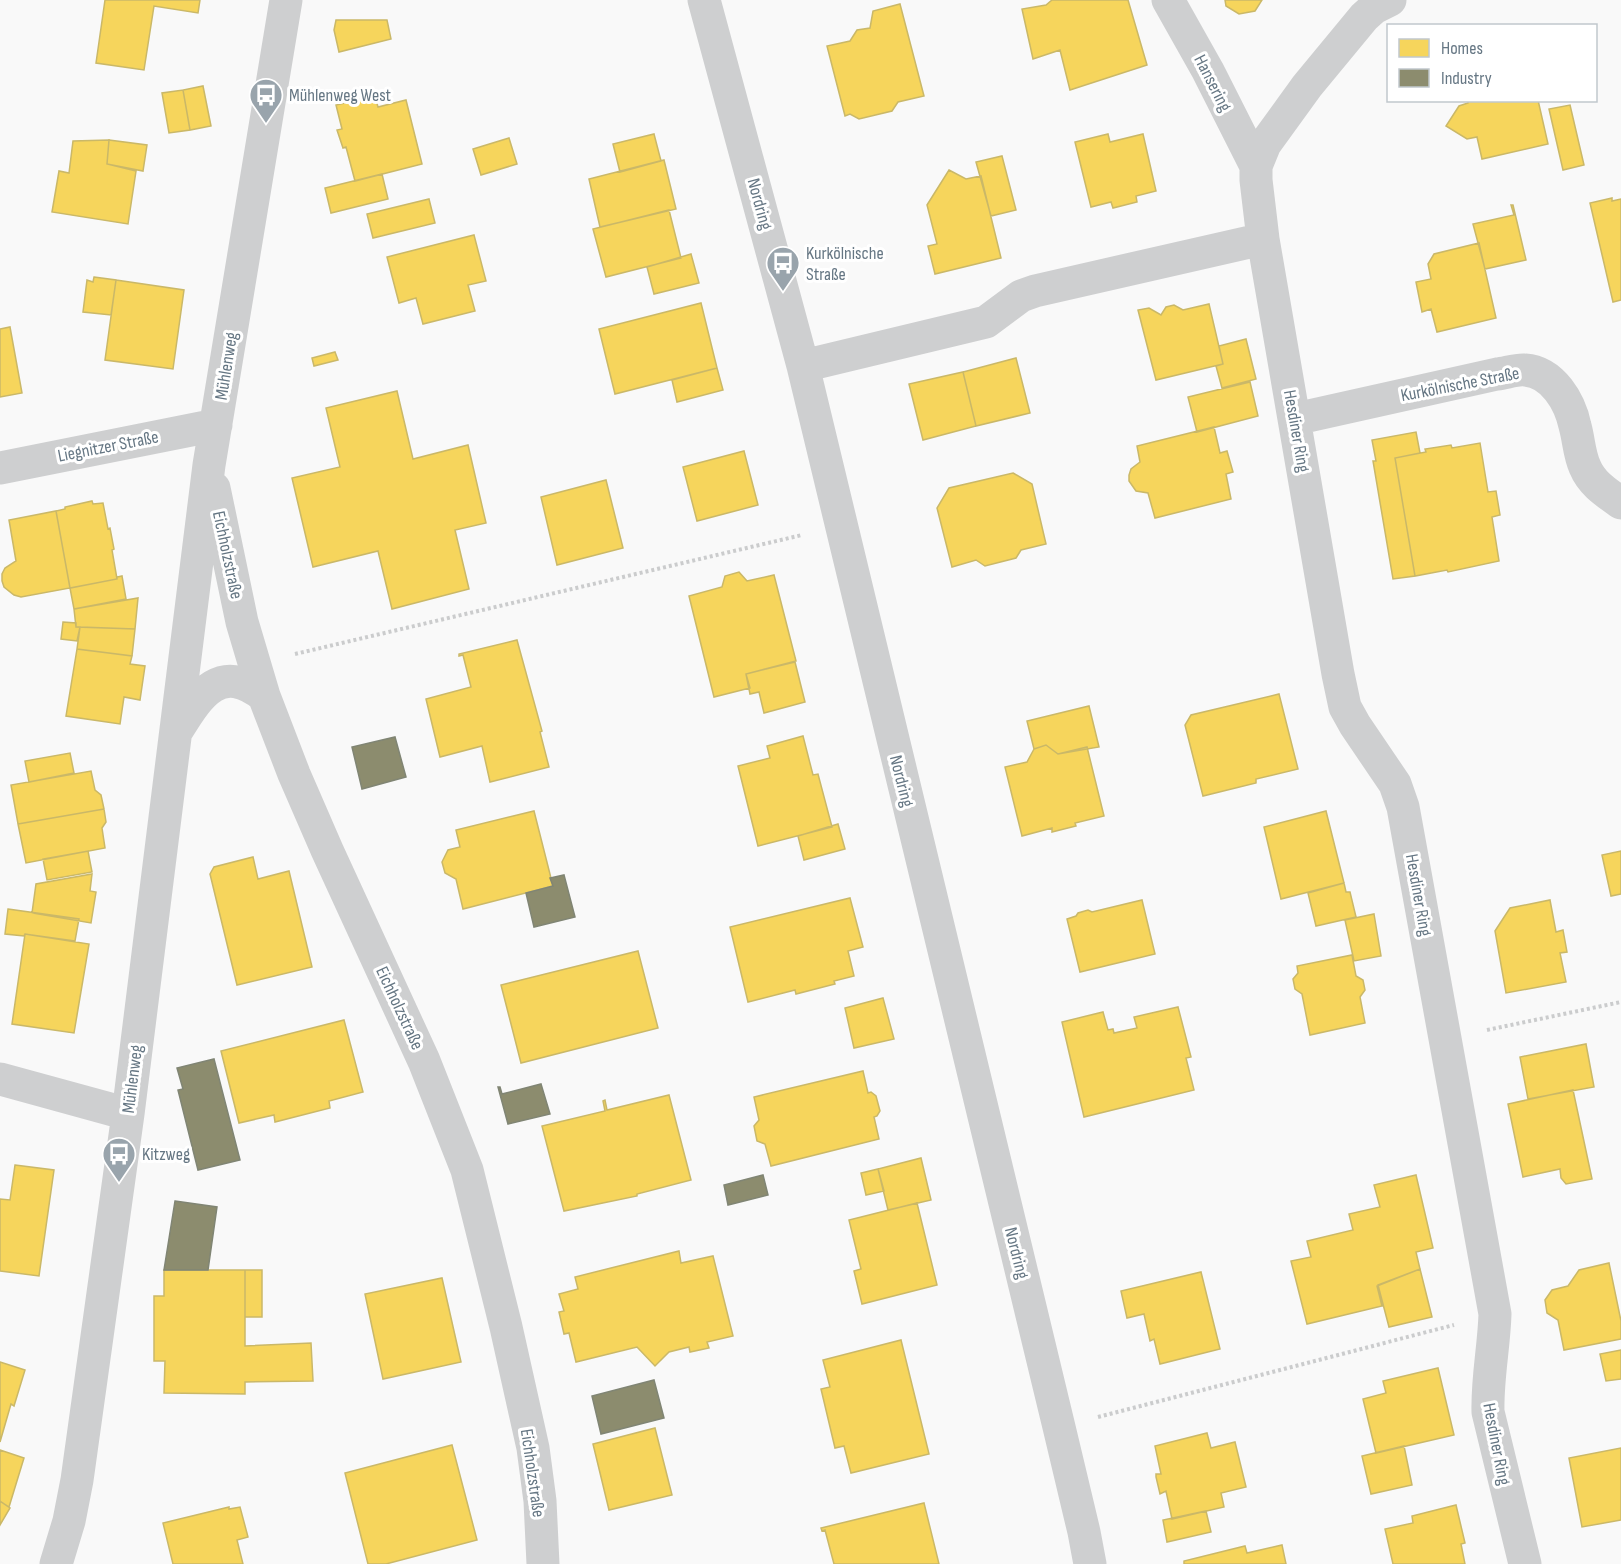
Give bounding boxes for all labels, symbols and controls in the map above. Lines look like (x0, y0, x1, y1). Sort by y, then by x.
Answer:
legend (1387, 24, 1597, 102)
text: Homes (1441, 38, 1483, 59)
street label: Hansering (1189, 51, 1236, 115)
text: Industry (1441, 68, 1492, 89)
bus stop icon: Mühlenweg West (248, 77, 284, 124)
place label: Mühlenweg West (289, 85, 392, 106)
street label: Nordring (743, 176, 776, 232)
place label: Kurkölnische Straße (806, 243, 884, 285)
bus stop icon: Kurkölnische Straße (765, 245, 801, 292)
street label: Mühlenweg (211, 331, 242, 402)
street label: Kurkölnische Straße (1399, 363, 1521, 406)
street label: Hesdiner Ring (1279, 388, 1314, 474)
street label: Liegnitzer Straße (56, 426, 160, 467)
street label: Eichholzstraße (208, 509, 247, 601)
street label: Nordring (885, 753, 918, 809)
street label: Hesdiner Ring (1401, 852, 1436, 938)
street label: Eichholzstraße (371, 963, 428, 1053)
street label: Mühlenweg (118, 1044, 147, 1114)
bus stop icon: Kitzweg (101, 1136, 137, 1183)
place label: Kitzweg (142, 1144, 190, 1165)
street label: Nordring (1000, 1225, 1033, 1281)
street label: Hesdiner Ring (1478, 1401, 1515, 1487)
street label: Eichholzstraße (516, 1427, 549, 1519)

